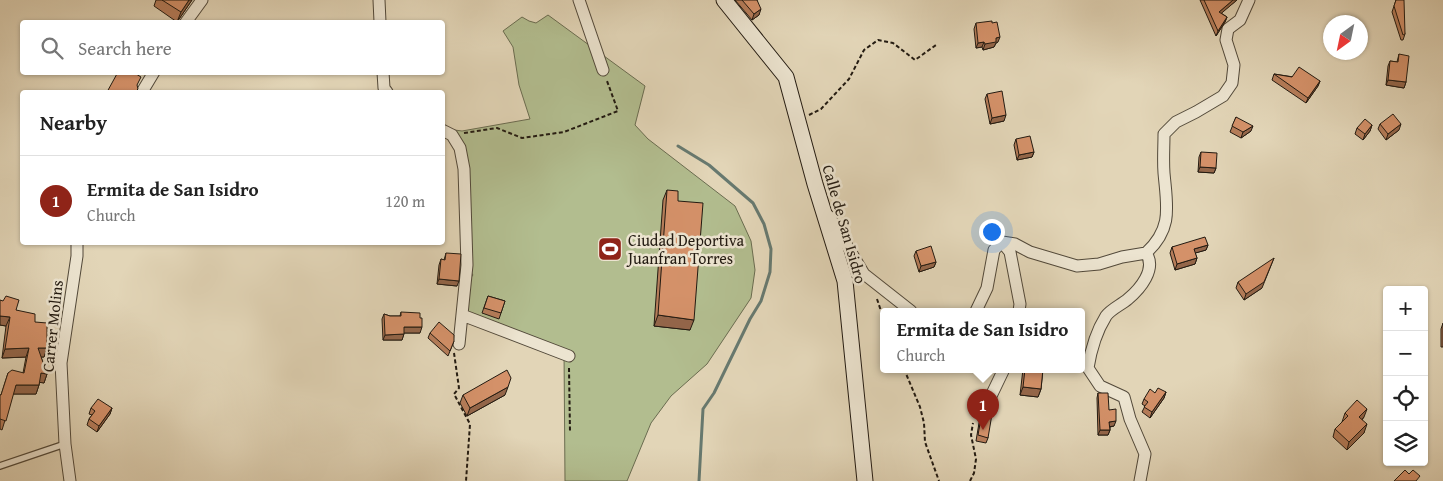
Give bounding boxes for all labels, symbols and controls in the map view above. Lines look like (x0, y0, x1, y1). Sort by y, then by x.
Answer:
north arrow (1323, 15, 1368, 60)
search box (20, 20, 445, 75)
icon: search (38, 34, 66, 62)
text: Search here (78, 34, 172, 62)
text: Nearby (40, 107, 107, 138)
street label: Calle de San Isidro (817, 162, 873, 286)
text: Ermita de San Isidro (87, 175, 259, 203)
text: 1 (52, 189, 60, 213)
text: 120 m (385, 189, 425, 213)
text: Church (87, 203, 136, 227)
your location (979, 219, 1005, 245)
place label: Ciudad Deportiva Juanfran Torres (626, 228, 744, 270)
sports icon: Ciudad Deportiva Juanfran Torres (597, 236, 623, 262)
street label: Carrer Molins (35, 279, 69, 373)
map controls (1383, 286, 1428, 466)
button: + (1383, 286, 1428, 331)
popup (880, 308, 1085, 373)
text: Ermita de San Isidro (897, 315, 1068, 343)
button: − (1383, 331, 1428, 376)
text: Church (897, 343, 945, 367)
button: locate (1383, 376, 1428, 421)
pin: 1 (967, 389, 999, 430)
button: layers (1383, 421, 1428, 466)

